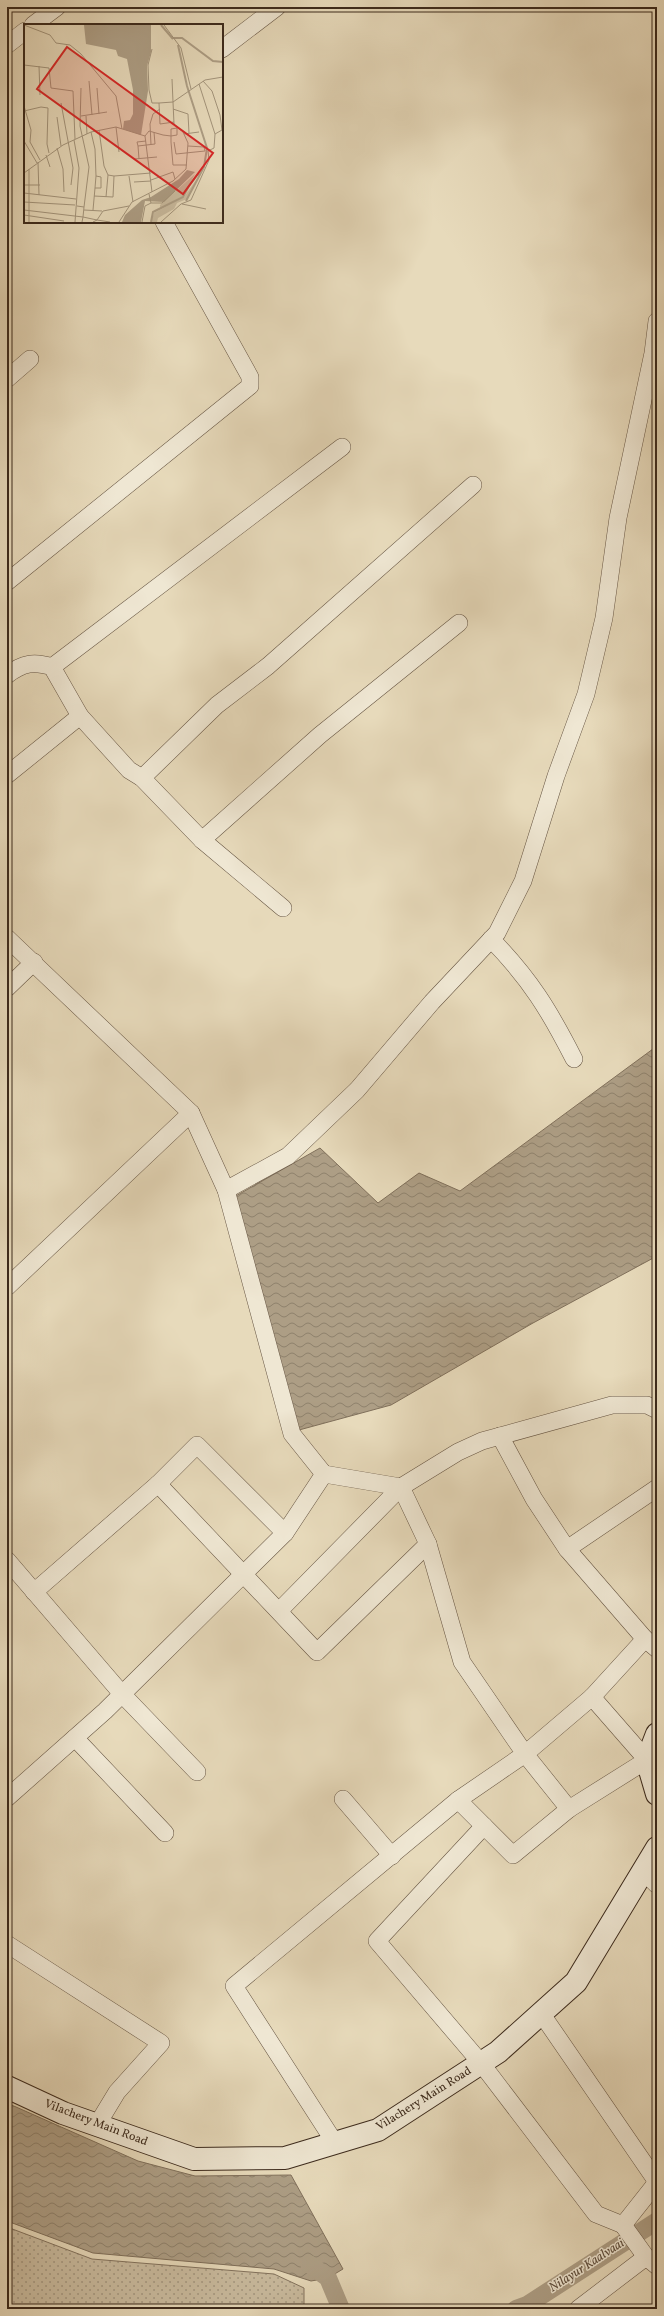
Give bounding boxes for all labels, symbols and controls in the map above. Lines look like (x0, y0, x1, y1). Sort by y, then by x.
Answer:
inset map (24, 24, 223, 223)
street label: Vilachery Main Road (373, 2063, 475, 2135)
street label: Vilachery Main Road (42, 2096, 150, 2150)
water label: Nilayur Kaalvaai (546, 2234, 629, 2297)

